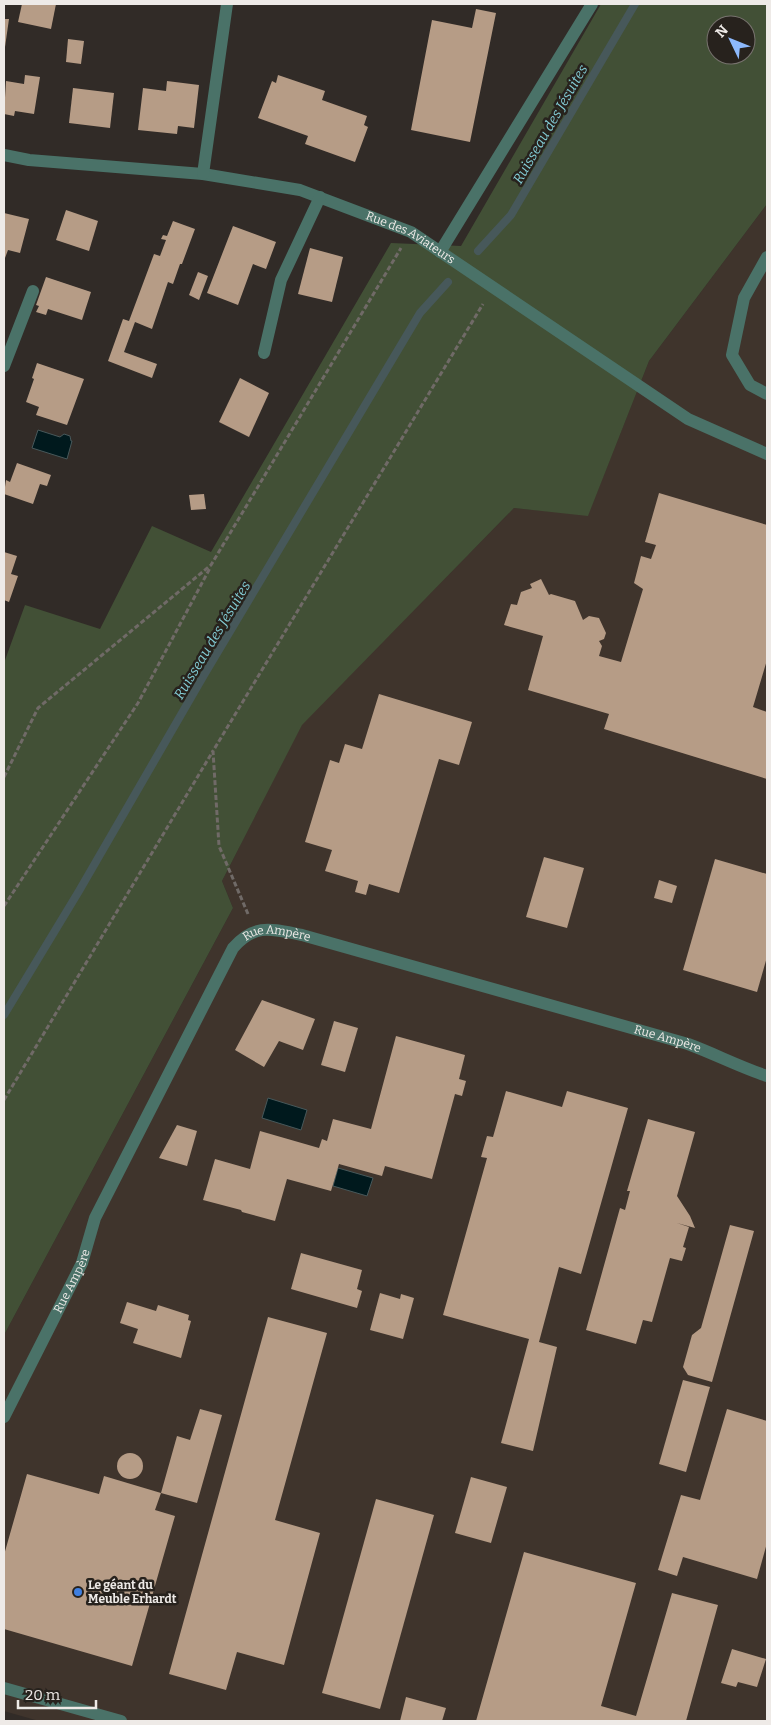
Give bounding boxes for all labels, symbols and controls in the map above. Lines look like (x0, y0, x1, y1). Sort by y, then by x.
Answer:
north arrow (706, 15, 756, 65)
text: N (712, 22, 732, 41)
water label: Ruisseau des Jésuites (509, 61, 592, 187)
street label: Rue des Aviateurs (364, 209, 458, 267)
water label: Ruisseau des Jésuites (171, 578, 255, 702)
street label: Rue Ampère (240, 923, 312, 944)
street label: Rue Ampère (633, 1022, 703, 1055)
street label: Rue Ampère (51, 1248, 93, 1315)
place label: Le géant du Meuble Erhardt (88, 1578, 177, 1606)
marker: Le géant du Meuble Erhardt (72, 1586, 84, 1598)
scale bar (18, 1678, 95, 1710)
text: 20 m (25, 1686, 61, 1704)

